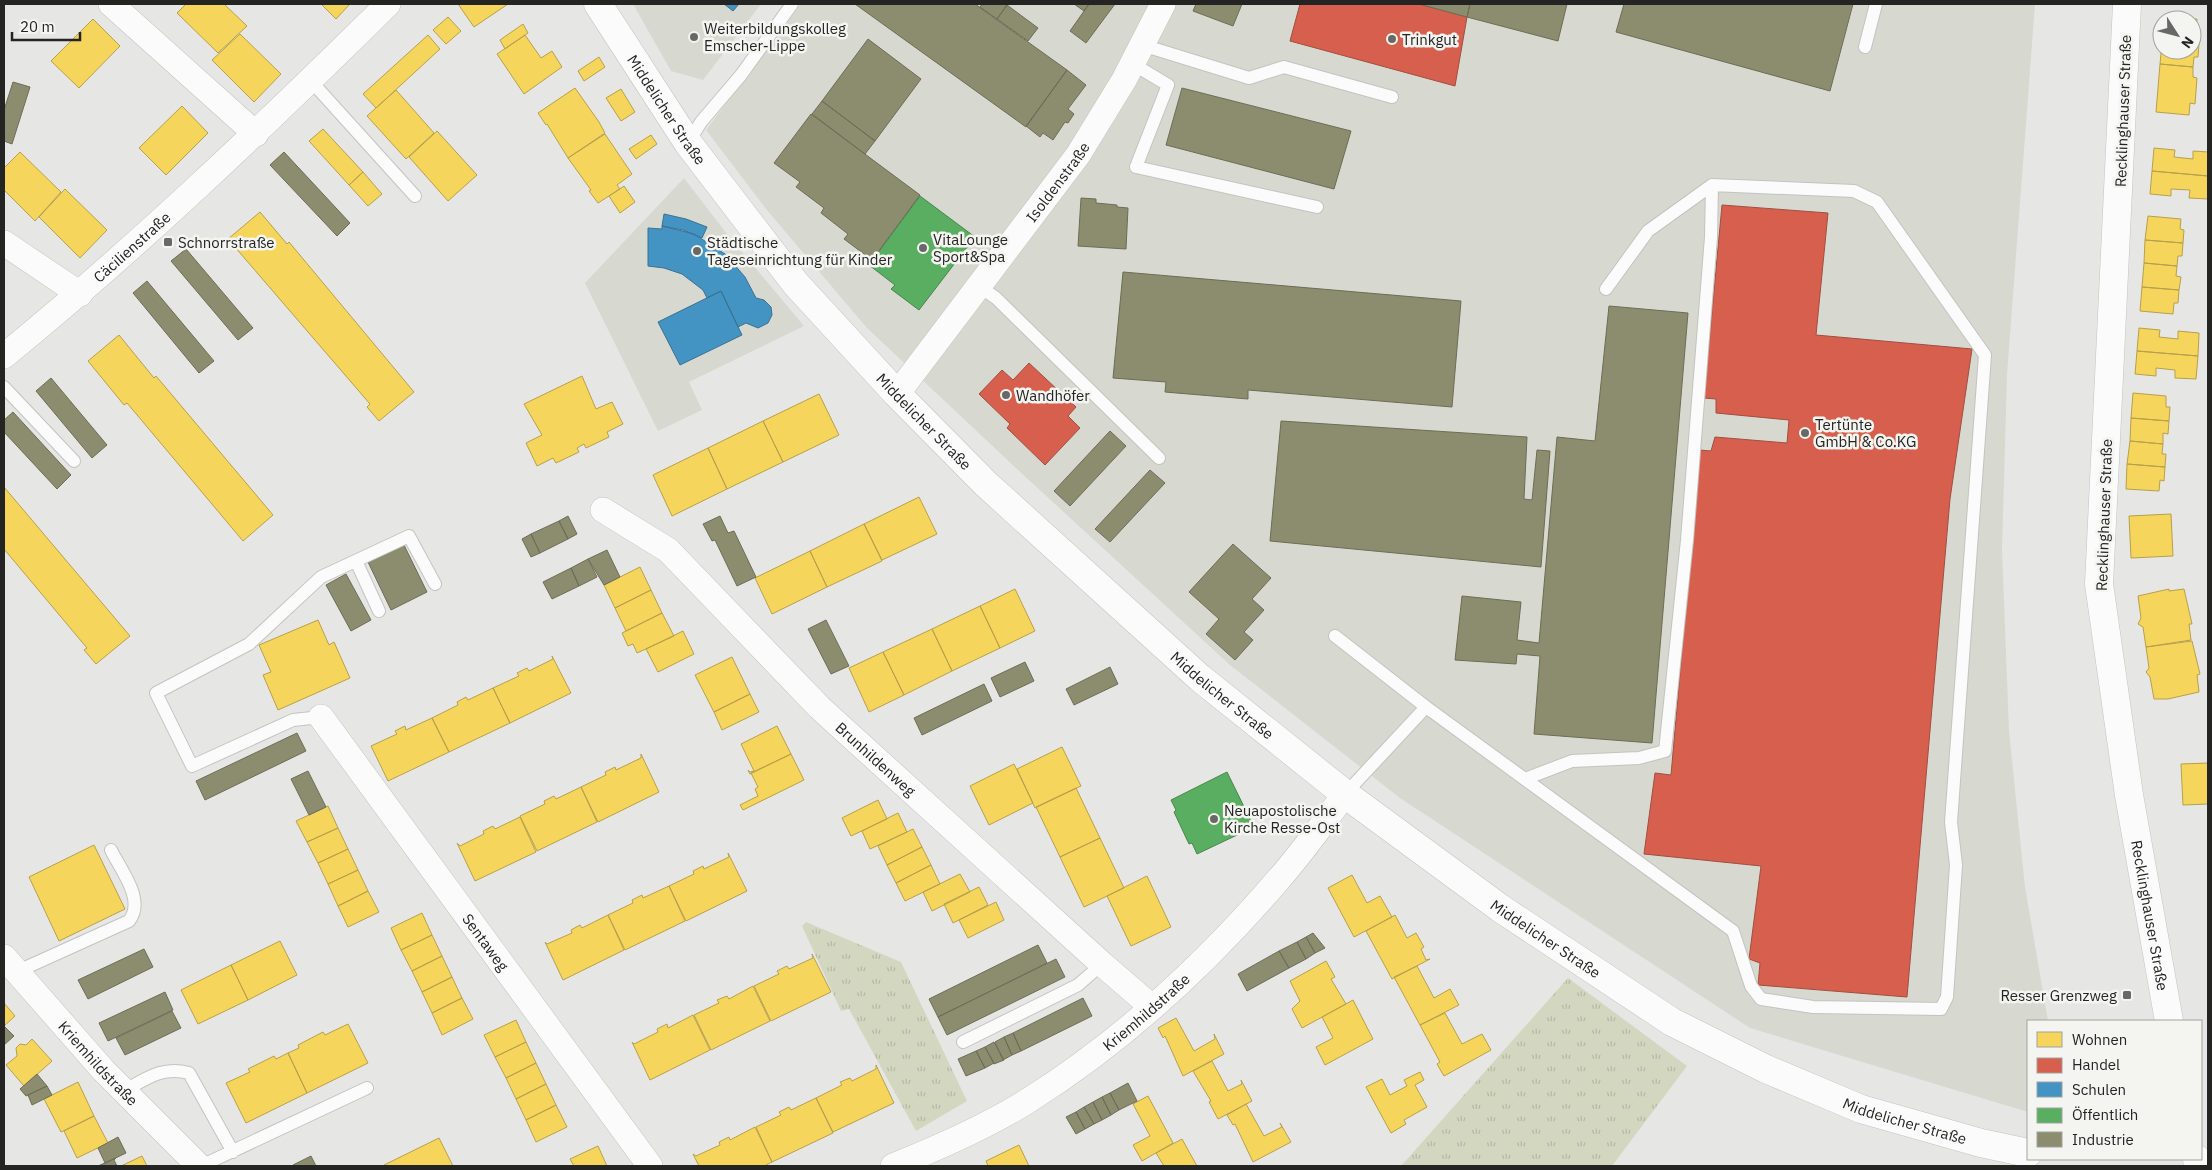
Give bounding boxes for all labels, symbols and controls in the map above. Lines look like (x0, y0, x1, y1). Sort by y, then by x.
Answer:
scale bar (12, 10, 80, 42)
north arrow (2152, 10, 2202, 60)
text: 20 m (20, 17, 55, 36)
place label: Weiterbildungskolleg Emscher-Lippe (704, 19, 846, 55)
place label: Trinkgut (1402, 30, 1457, 49)
marker: Weiterbildungskolleg Emscher-Lippe (688, 31, 700, 43)
marker: Trinkgut (1386, 33, 1398, 45)
text: N (2177, 33, 2198, 52)
street label: Recklinghauser Straße (2111, 35, 2135, 187)
street label: Middelicher Straße (624, 51, 710, 168)
street label: Isoldenstraße (1021, 138, 1093, 226)
street label: Cäcilienstraße (89, 207, 174, 286)
place label: VitaLounge Sport&Spa (933, 230, 1008, 266)
place label: Schnorrstraße (178, 233, 274, 252)
place label: Städtische Tageseinrichtung für Kinder (707, 233, 893, 269)
marker: Schnorrstraße (162, 236, 174, 248)
marker: VitaLounge Sport&Spa (917, 242, 929, 254)
marker: Städtische Tageseinrichtung für Kinder (691, 245, 703, 257)
street label: Middelicher Straße (873, 369, 976, 474)
place label: Wandhöfer (1016, 386, 1090, 405)
marker: Wandhöfer (1000, 389, 1012, 401)
place label: Tertünte GmbH & Co.KG (1815, 415, 1916, 451)
marker: Tertünte GmbH & Co.KG (1799, 427, 1811, 439)
street label: Recklinghauser Straße (2092, 439, 2116, 591)
street label: Middelicher Straße (1167, 647, 1278, 743)
street label: Brunhildenweg (832, 717, 920, 800)
place label: Neuapostolische Kirche Resse-Ost (1224, 801, 1340, 837)
marker: Neuapostolische Kirche Resse-Ost (1208, 813, 1220, 825)
street label: Recklinghauser Straße (2128, 839, 2173, 992)
street label: Middelicher Straße (1487, 895, 1604, 982)
street label: Sentaweg (459, 910, 513, 974)
street label: Kriemhildstraße (1098, 969, 1193, 1054)
place label: Resser Grenzweg (2000, 986, 2117, 1005)
marker: Resser Grenzweg (2121, 989, 2133, 1001)
street label: Kriemhildstraße (55, 1017, 142, 1109)
legend (2027, 1020, 2202, 1160)
text: Wohnen (2072, 1030, 2127, 1049)
text: Handel (2072, 1055, 2120, 1074)
text: Schulen (2072, 1080, 2126, 1099)
street label: Middelicher Straße (1840, 1093, 1969, 1148)
text: Öffentlich (2072, 1105, 2138, 1124)
text: Industrie (2072, 1130, 2134, 1149)

